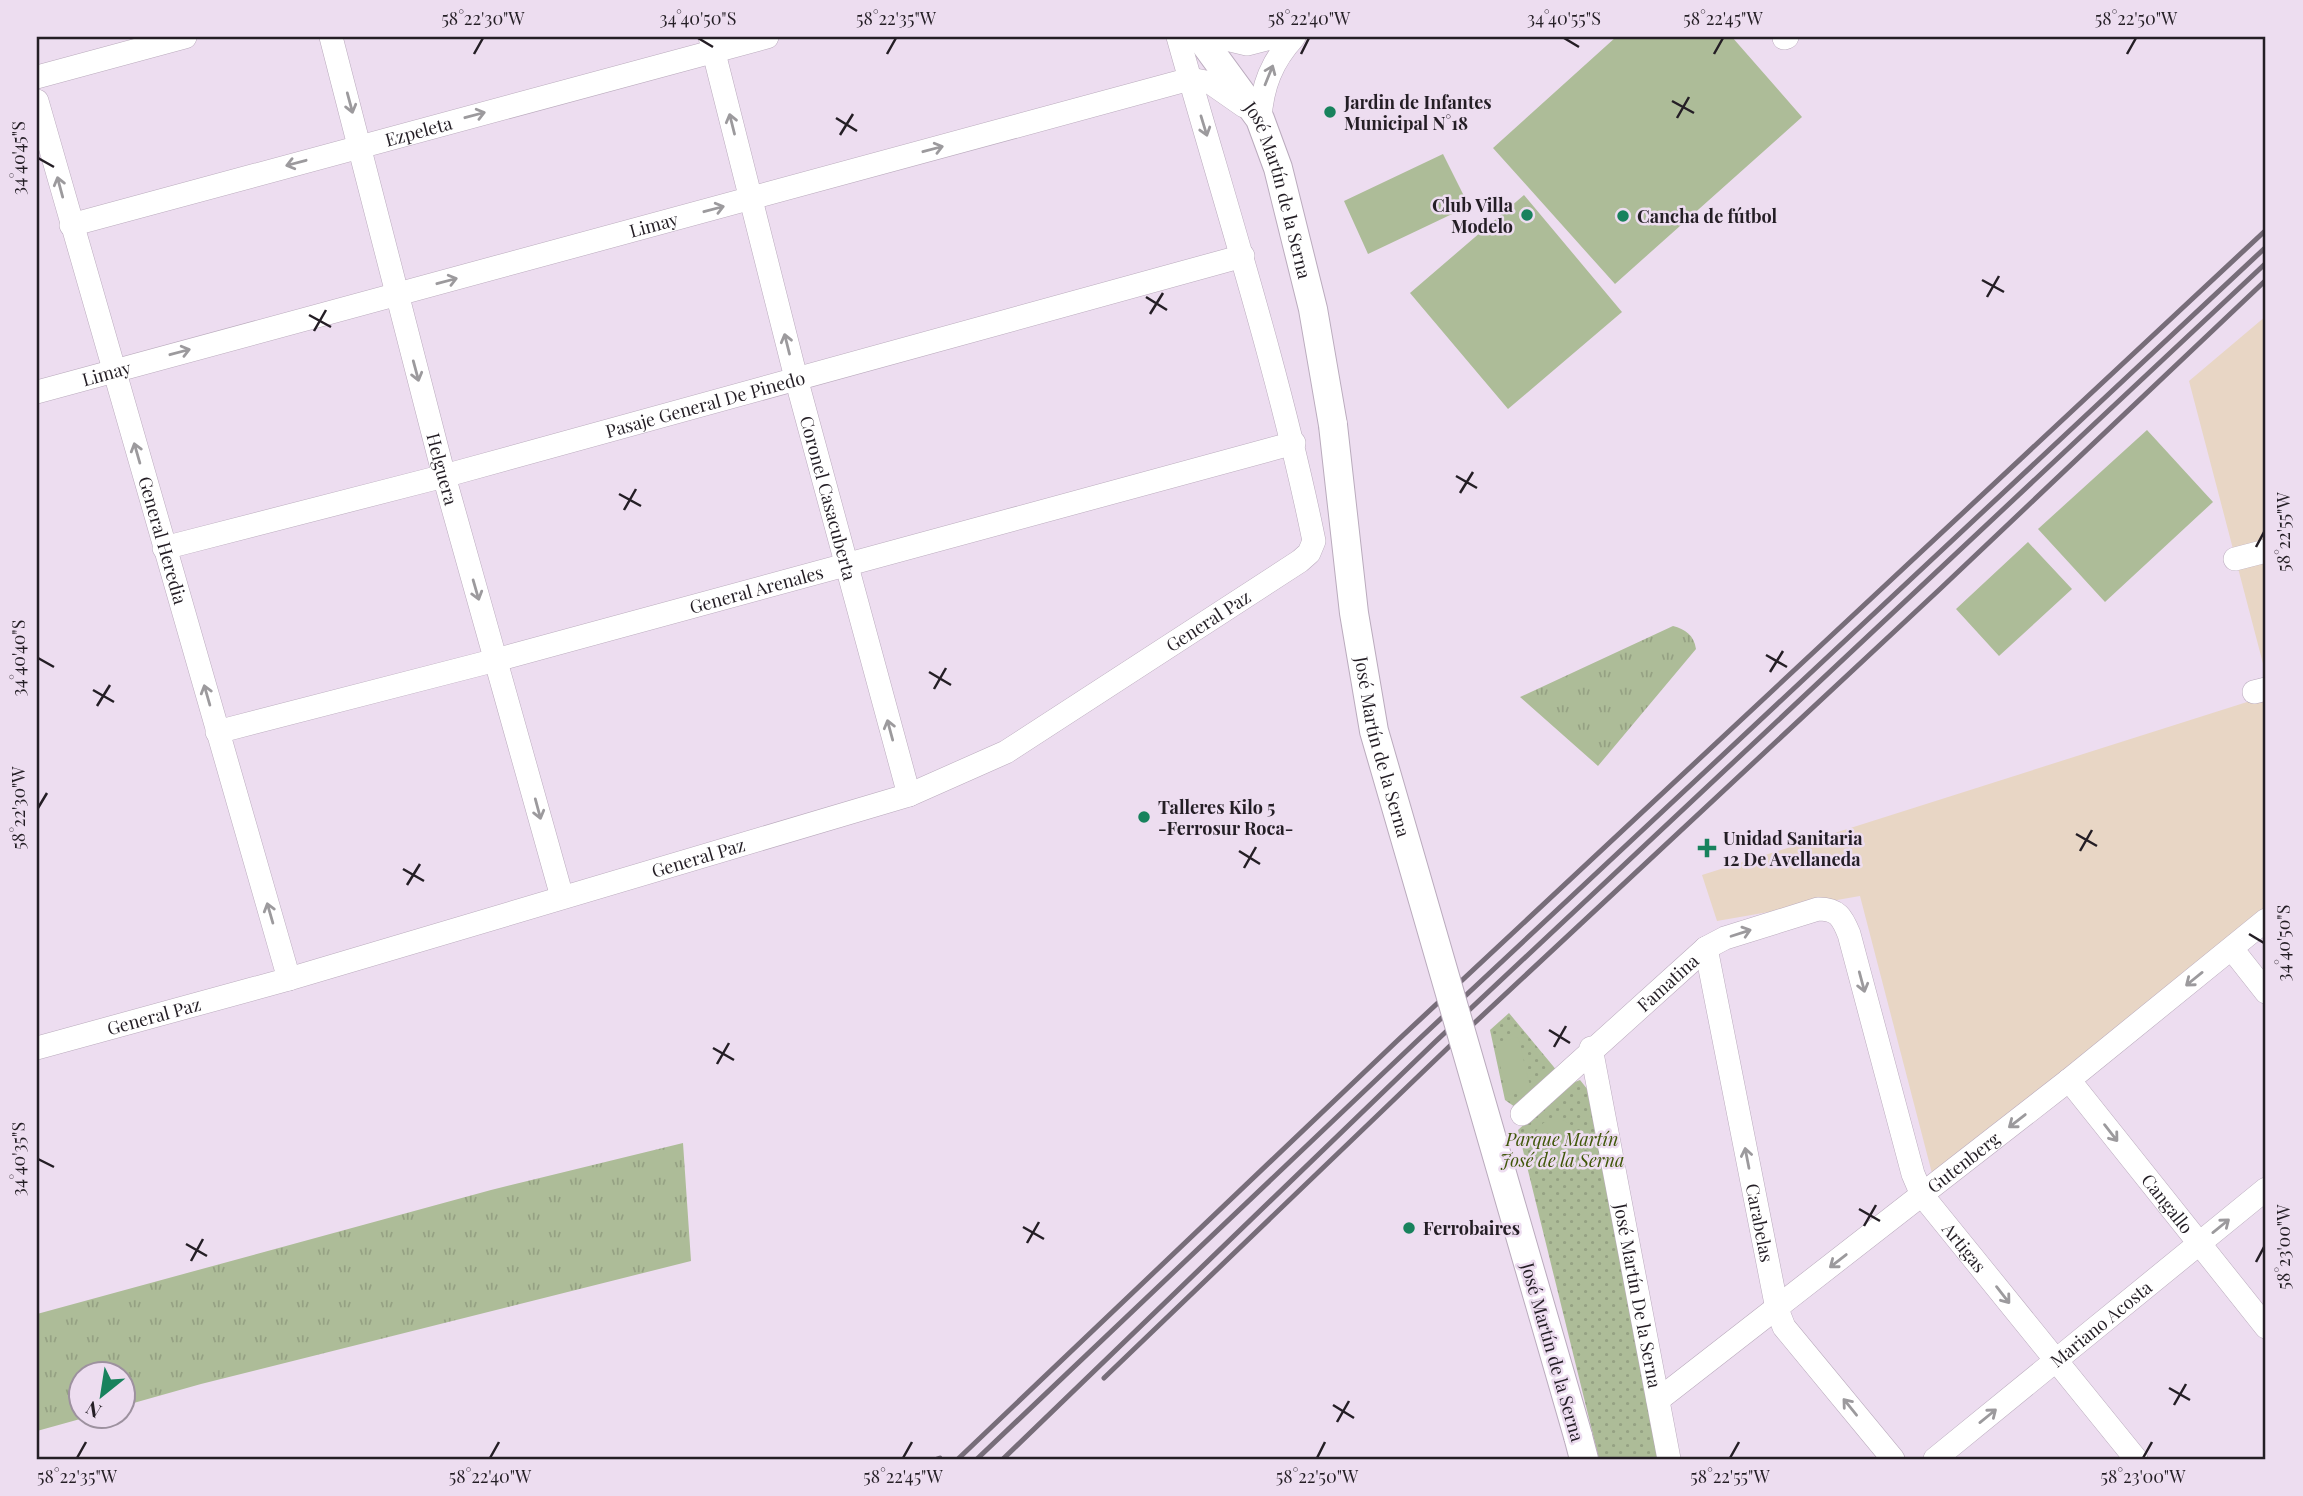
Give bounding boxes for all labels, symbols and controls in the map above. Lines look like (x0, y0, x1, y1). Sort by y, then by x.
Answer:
text: 58°22'30"W (441, 6, 525, 30)
text: 34°40'50"S (660, 6, 736, 30)
text: 58°22'35"W (856, 6, 937, 30)
text: 58°22'40"W (1268, 6, 1351, 30)
text: 34°40'55"S (1527, 6, 1601, 30)
text: 58°22'45"W (1683, 6, 1763, 30)
text: 58°22'50"W (2095, 6, 2178, 30)
one-way arrow (1264, 64, 1277, 86)
place label: Jardin de Infantes Municipal N°18 (1343, 90, 1492, 135)
one-way arrow (344, 91, 357, 113)
street label: José Martín de la Serna (1238, 96, 1317, 281)
marker: Jardin de Infantes Municipal N°18 (1322, 104, 1338, 120)
one-way arrow (463, 108, 485, 121)
street label: Ezpeleta (382, 111, 455, 152)
one-way arrow (725, 113, 738, 135)
one-way arrow (1198, 115, 1211, 137)
text: 34°40'45"S (6, 121, 30, 195)
one-way arrow (922, 142, 944, 155)
one-way arrow (285, 158, 307, 171)
one-way arrow (53, 176, 66, 198)
place label: Club Villa Modelo (1432, 193, 1514, 238)
one-way arrow (702, 202, 725, 215)
place label: Cancha de fútbol (1637, 204, 1778, 228)
street label: Limay (627, 206, 681, 243)
marker: Club Villa Modelo (1519, 207, 1535, 223)
marker: Cancha de fútbol (1615, 208, 1631, 224)
one-way arrow (435, 274, 458, 287)
one-way arrow (780, 333, 793, 356)
one-way arrow (168, 345, 191, 358)
street label: Limay (79, 355, 134, 391)
one-way arrow (411, 360, 424, 382)
street label: Pasaje General De Pinedo (603, 365, 808, 443)
street label: Coronel Casacuberta (795, 413, 862, 583)
street label: Helguera (421, 430, 464, 508)
one-way arrow (130, 442, 143, 464)
street label: General Heredia (133, 473, 193, 607)
text: 58°22'55"W (2271, 492, 2295, 572)
street label: General Arenales (687, 560, 826, 619)
one-way arrow (471, 579, 484, 601)
street label: General Paz (1161, 584, 1255, 657)
text: 34°40'40"S (6, 620, 30, 696)
street label: José Martín de la Serna (1349, 654, 1416, 840)
one-way arrow (199, 684, 212, 706)
one-way arrow (883, 719, 896, 741)
text: 58°22'30"W (6, 766, 30, 850)
place label: Talleres Kilo 5 -Ferrosur Roca- (1158, 795, 1293, 840)
one-way arrow (532, 798, 545, 820)
marker: Talleres Kilo 5 -Ferrosur Roca- (1136, 809, 1152, 825)
place label: Unidad Sanitaria 12 De Avellaneda (1723, 826, 1863, 871)
street label: General Paz (649, 832, 748, 883)
marker: Unidad Sanitaria 12 De Avellaneda (1697, 838, 1717, 858)
one-way arrow (263, 903, 276, 925)
text: 34°40'50"S (2271, 905, 2295, 981)
one-way arrow (1730, 926, 1752, 939)
street label: Famatina (1632, 949, 1704, 1017)
one-way arrow (1856, 970, 1869, 993)
one-way arrow (2186, 971, 2204, 986)
street label: General Paz (104, 992, 203, 1040)
one-way arrow (2008, 1113, 2026, 1128)
text: 34°40'35"S (6, 1122, 30, 1196)
one-way arrow (2103, 1124, 2119, 1142)
street label: Gutenberg (1922, 1126, 2005, 1198)
park label: Parque Martín José de la Serna (1500, 1127, 1624, 1172)
one-way arrow (1740, 1147, 1753, 1170)
street label: Cangallo (2136, 1169, 2199, 1239)
street label: Carabelas (1741, 1181, 1780, 1264)
street label: José Martín De la Serna (1609, 1200, 1667, 1390)
text: 58°23'00"W (2271, 1204, 2295, 1290)
place label: Ferrobaires (1423, 1216, 1520, 1240)
street label: Artigas (1936, 1217, 1992, 1277)
one-way arrow (2212, 1218, 2230, 1234)
marker: Ferrobaires (1401, 1220, 1417, 1236)
one-way arrow (1829, 1254, 1847, 1269)
street label: José Martín de la Serna (1516, 1259, 1590, 1444)
street label: Mariano Acosta (2045, 1275, 2157, 1372)
one-way arrow (1995, 1286, 2010, 1304)
north arrow (66, 1360, 136, 1430)
text: N (80, 1396, 105, 1425)
one-way arrow (1842, 1398, 1857, 1416)
one-way arrow (1979, 1408, 1997, 1424)
text: 58°22'35"W (37, 1464, 118, 1488)
text: 58°22'40"W (449, 1464, 532, 1488)
text: 58°22'45"W (863, 1464, 943, 1488)
text: 58°22'50"W (1276, 1464, 1359, 1488)
text: 58°22'55"W (1690, 1464, 1770, 1488)
text: 58°23'00"W (2100, 1464, 2186, 1488)

